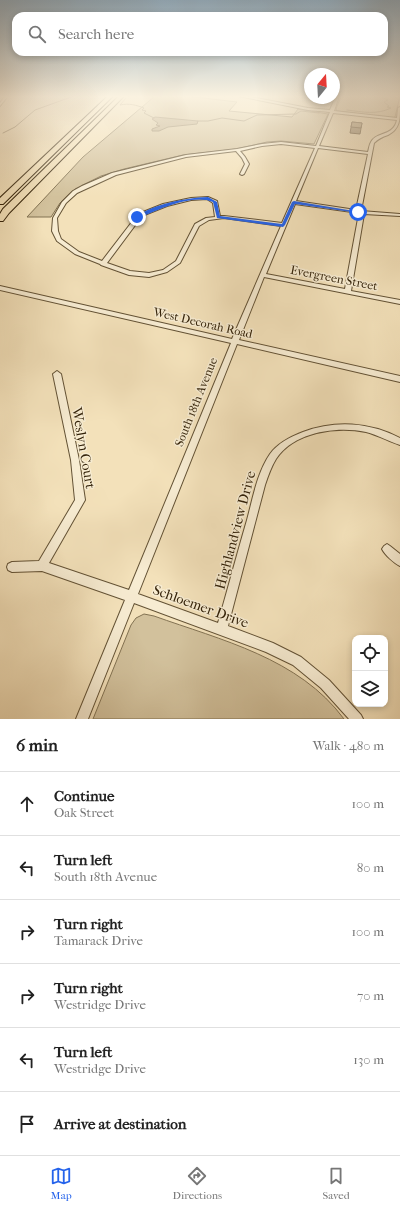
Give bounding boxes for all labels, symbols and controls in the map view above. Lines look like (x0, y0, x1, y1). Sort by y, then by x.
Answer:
search box (12, 12, 388, 56)
icon: search (26, 23, 48, 45)
text: Search here (58, 25, 134, 43)
north arrow (304, 68, 340, 104)
route start (349, 203, 367, 221)
route end (128, 208, 146, 226)
street label: Evergreen Street (289, 263, 379, 293)
street label: West Decorah Road (151, 305, 254, 341)
street label: South 18th Avenue (172, 355, 220, 449)
street label: Weslyn Court (68, 405, 99, 490)
street label: Highlandview Drive (211, 469, 259, 591)
street label: Schloemer Drive (151, 581, 251, 632)
map controls (352, 635, 388, 707)
button: locate (352, 635, 388, 671)
button: layers (352, 671, 388, 707)
text: 6 min (16, 735, 58, 755)
text: Walk · 480 m (313, 738, 384, 753)
text: Continue (54, 787, 114, 805)
icon: ahead (16, 793, 38, 815)
text: 100 m (351, 796, 384, 811)
text: Oak Street (54, 805, 114, 820)
text: Turn left (54, 851, 112, 869)
icon: left (16, 857, 38, 879)
text: 80 m (357, 860, 384, 875)
text: South 18th Avenue (54, 869, 157, 884)
text: Turn right (54, 915, 123, 933)
icon: right (16, 921, 38, 943)
text: 100 m (351, 924, 384, 939)
text: Tamarack Drive (54, 933, 143, 948)
text: Turn right (54, 979, 123, 997)
icon: right (16, 985, 38, 1007)
text: 70 m (357, 988, 384, 1003)
text: Westridge Drive (54, 997, 146, 1012)
text: Turn left (54, 1043, 112, 1061)
icon: left (16, 1049, 38, 1071)
text: 130 m (353, 1052, 384, 1067)
text: Westridge Drive (54, 1061, 146, 1076)
icon: arrive (16, 1113, 38, 1135)
text: Arrive at destination (54, 1115, 186, 1133)
tab: Map (50, 1165, 72, 1202)
tab: Directions (173, 1165, 222, 1202)
tab: Saved (322, 1165, 350, 1202)

